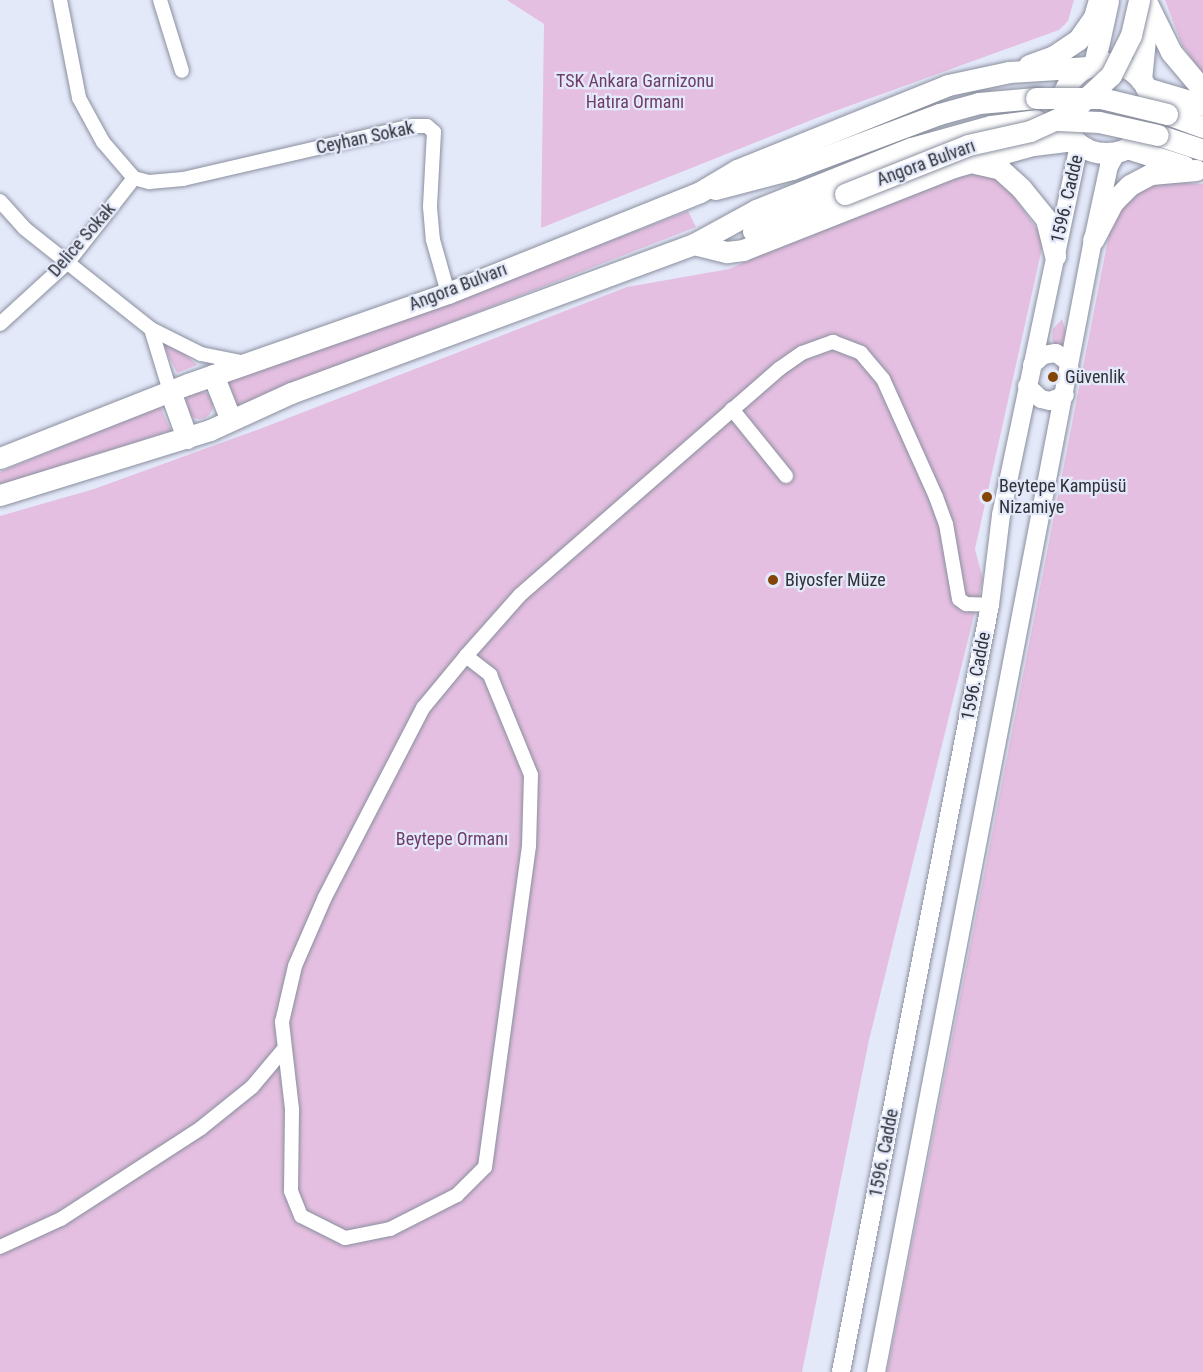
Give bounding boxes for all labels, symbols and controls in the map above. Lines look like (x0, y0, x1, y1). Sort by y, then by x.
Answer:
park label: TSK Ankara Garnizonu Hatıra Ormanı (556, 71, 714, 113)
street label: Ceyhan Sokak (314, 117, 416, 159)
street label: Angora Bulvarı (874, 135, 978, 191)
street label: 1596. Cadde (1046, 153, 1088, 245)
street label: Delice Sokak (44, 199, 120, 281)
street label: Angora Bulvarı (406, 258, 510, 316)
place label: Güvenlik (1065, 366, 1125, 388)
marker: Güvenlik (1046, 370, 1060, 384)
place label: Beytepe Kampüsü Nizamiye (999, 476, 1126, 518)
marker: Beytepe Kampüsü Nizamiye (980, 490, 994, 504)
place label: Biyosfer Müze (785, 569, 886, 591)
marker: Biyosfer Müze (766, 573, 780, 587)
street label: 1596. Cadde (957, 630, 995, 722)
park label: Beytepe Ormanı (396, 828, 508, 850)
street label: 1596. Cadde (865, 1107, 903, 1199)

